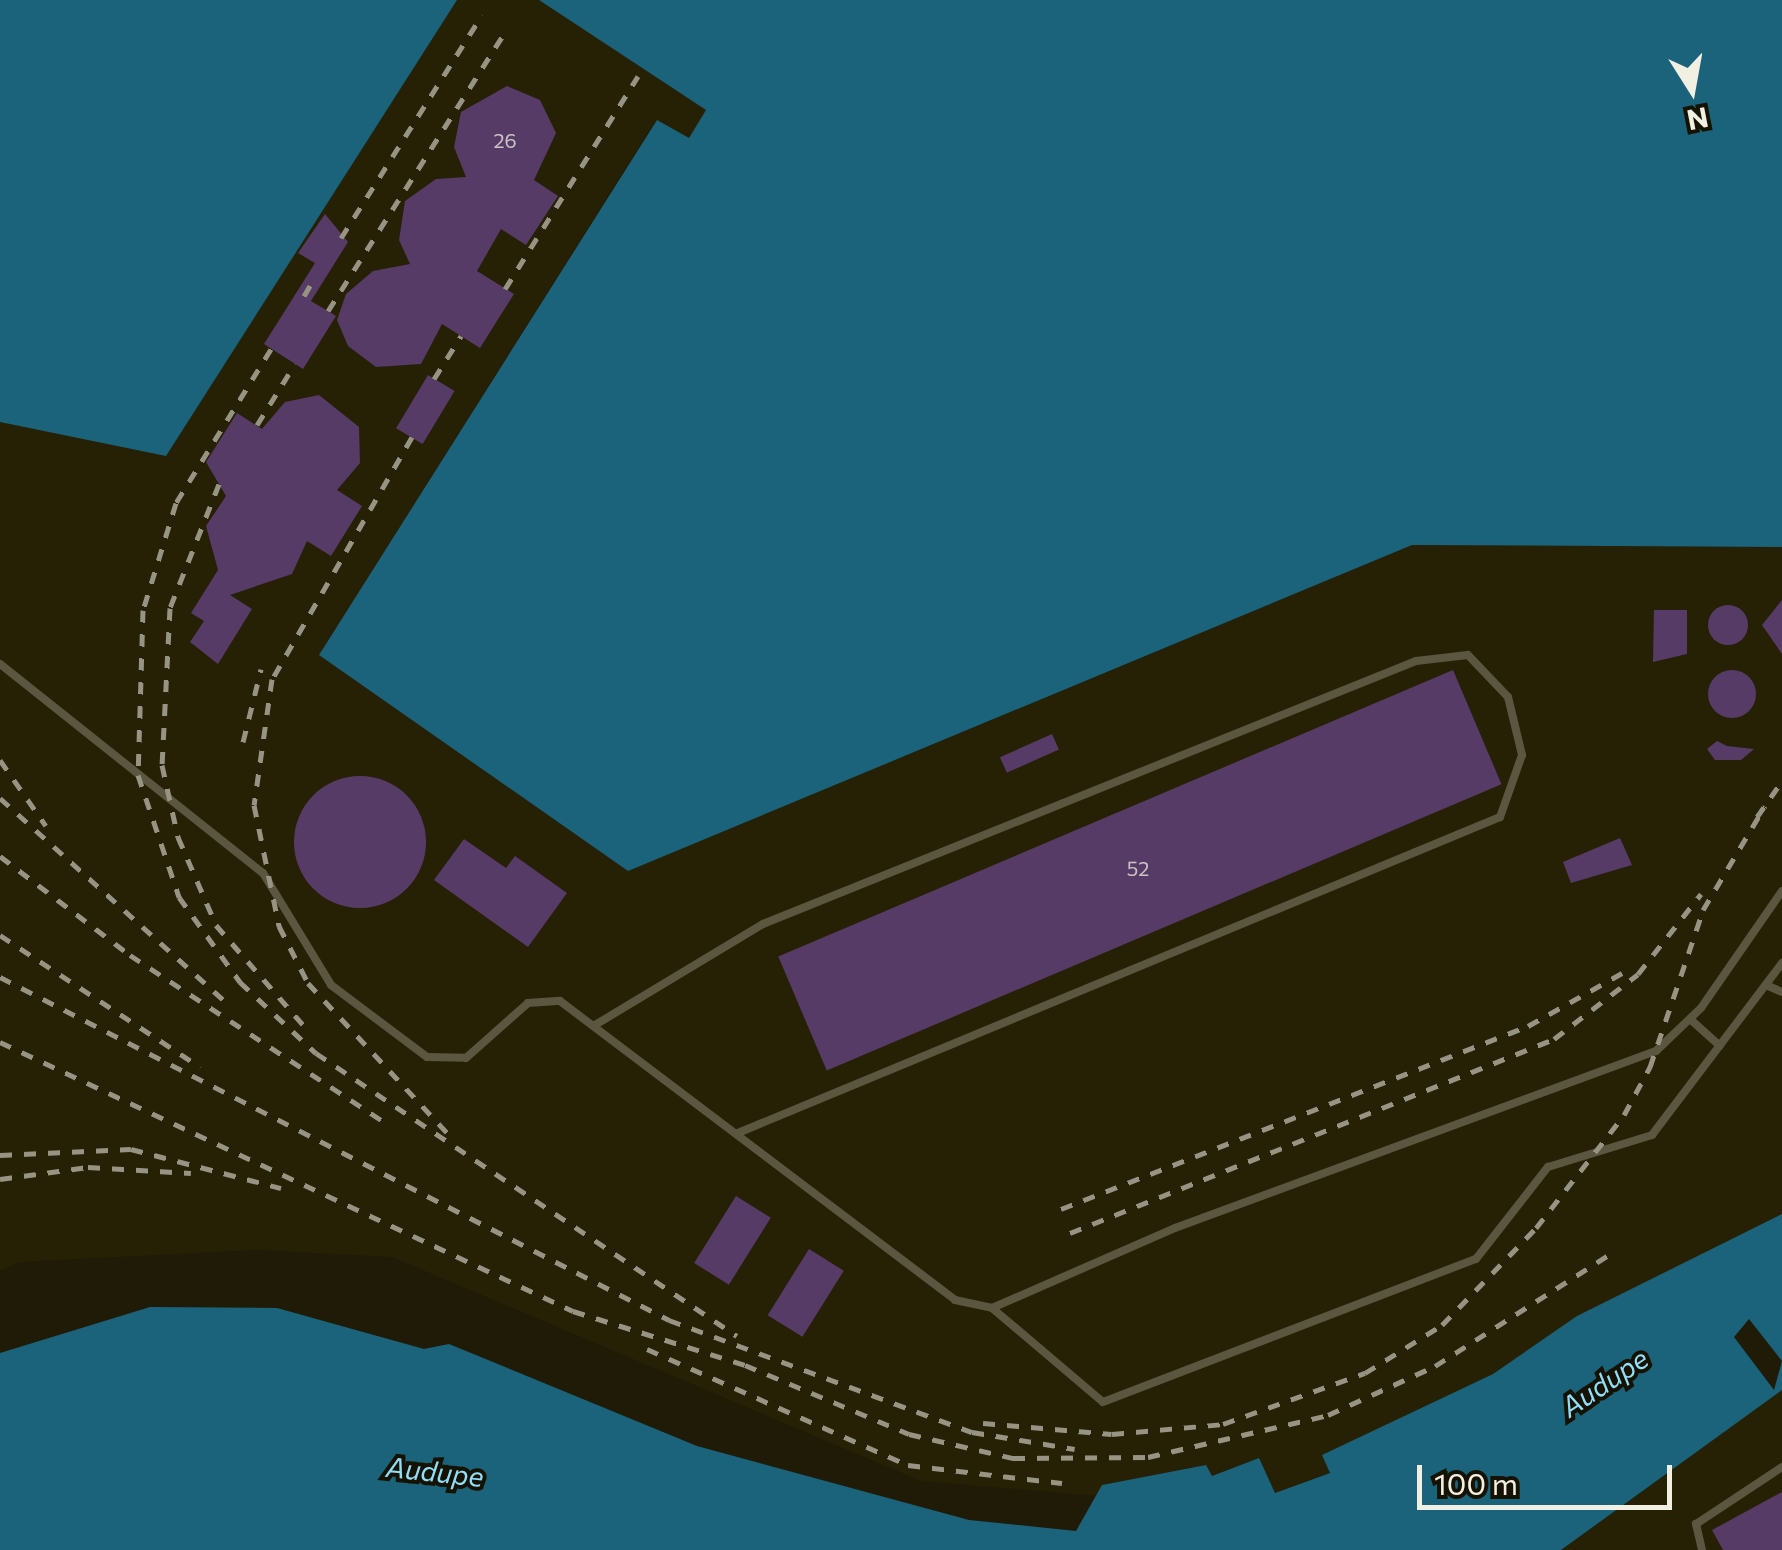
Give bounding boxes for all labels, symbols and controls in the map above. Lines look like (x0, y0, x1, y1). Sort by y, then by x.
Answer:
north arrow (1642, 40, 1742, 140)
text: N (1684, 101, 1711, 138)
house number: 26 (493, 128, 517, 152)
house number: 52 (1127, 856, 1149, 880)
water label: Audupe (1554, 1341, 1654, 1423)
scale bar (1422, 1445, 1677, 1507)
water label: Audupe (385, 1449, 485, 1493)
text: 100 m (1434, 1464, 1518, 1501)

